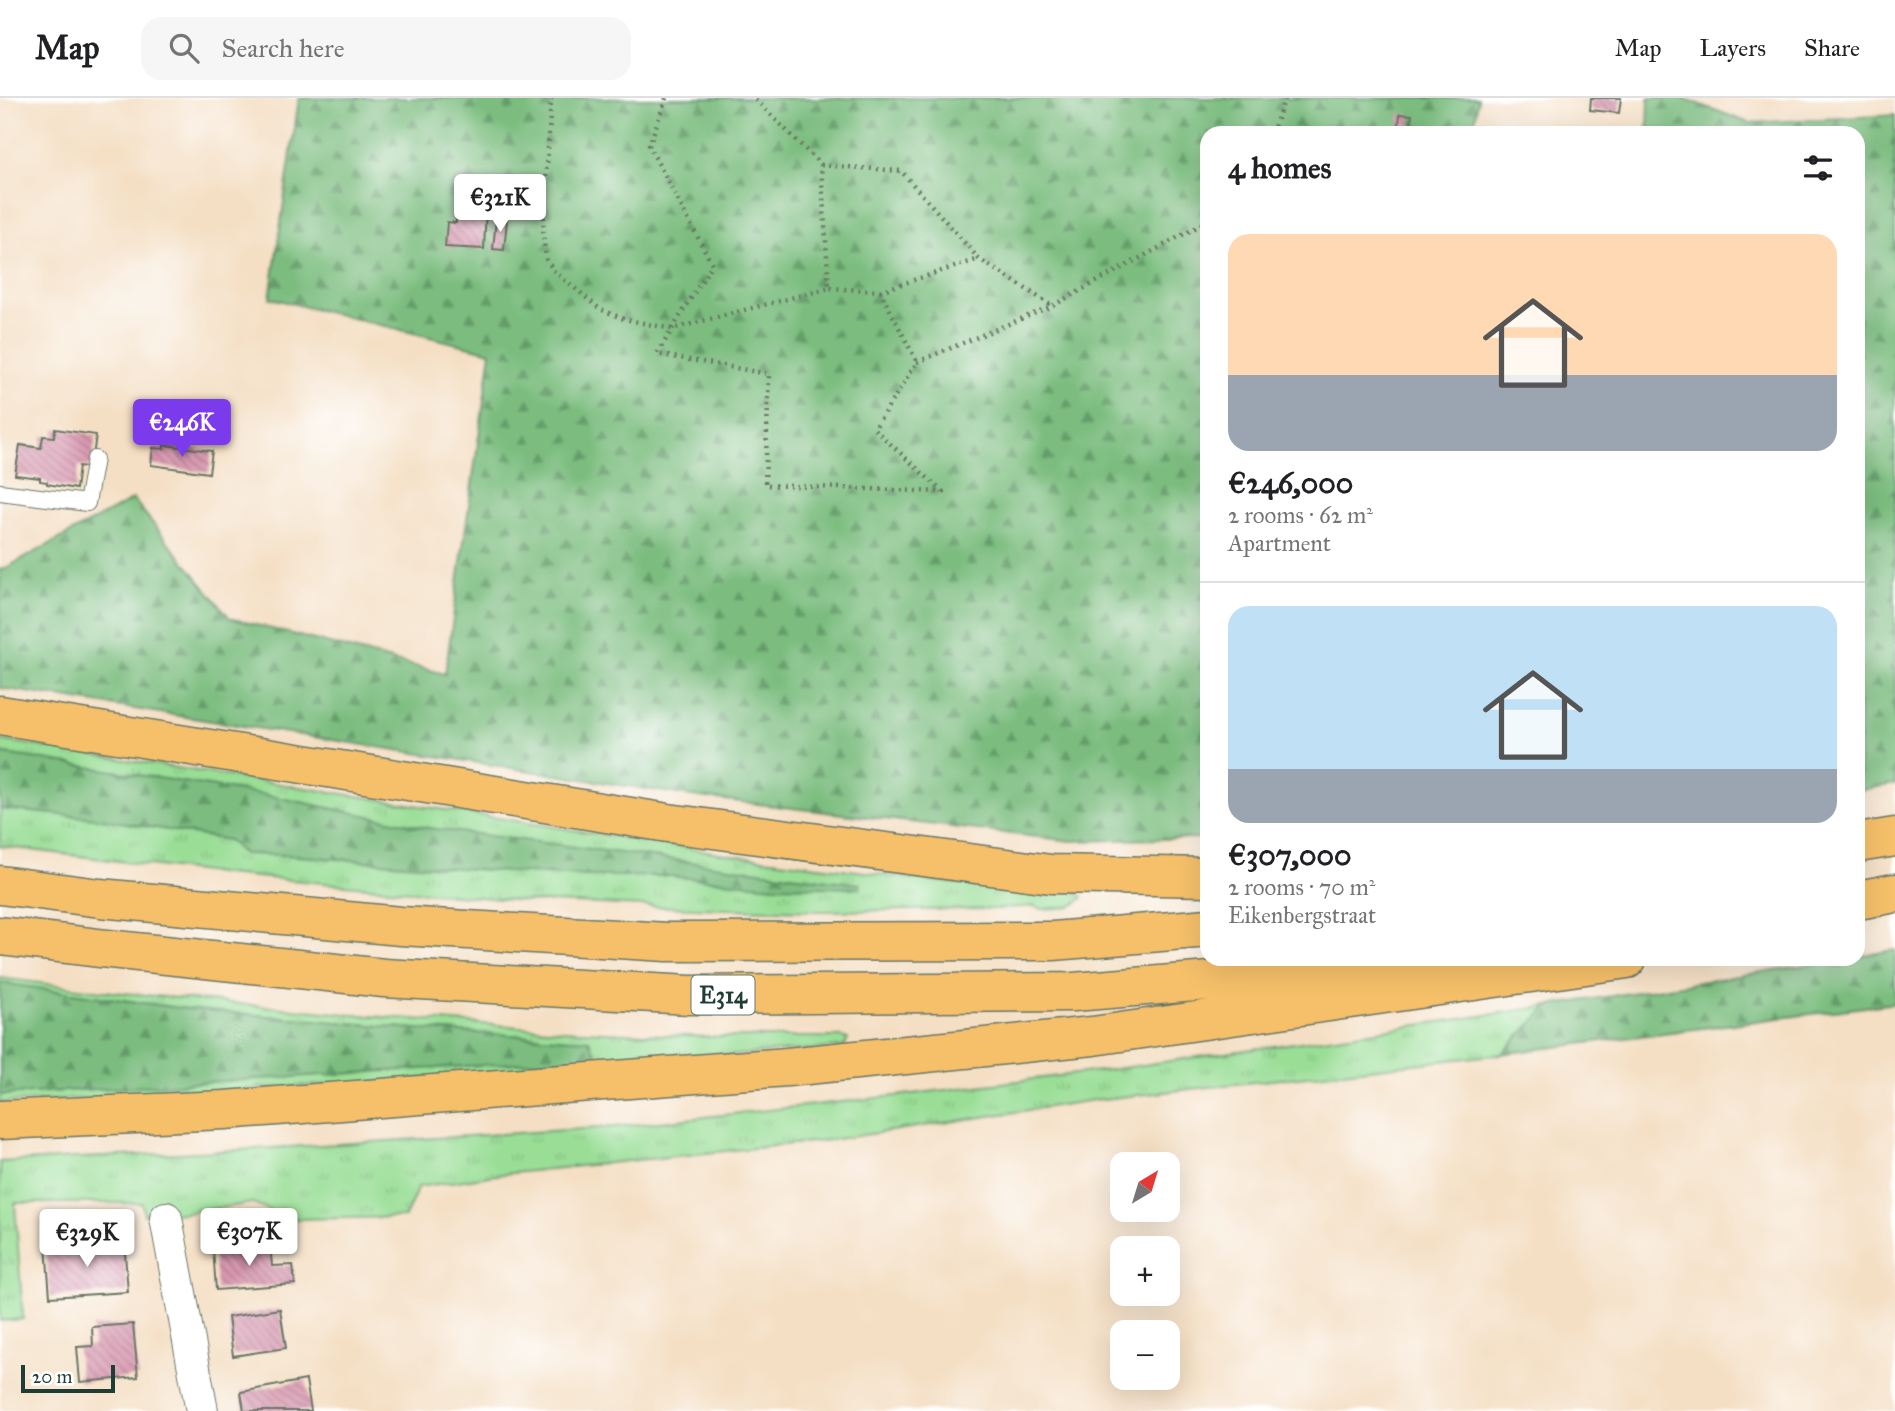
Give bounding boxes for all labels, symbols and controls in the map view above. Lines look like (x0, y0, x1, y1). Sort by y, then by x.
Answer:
search box (141, 17, 631, 80)
text: Map (35, 28, 99, 68)
icon: search (165, 29, 203, 67)
text: Search here (221, 32, 345, 64)
text: Map (1615, 33, 1662, 63)
text: Layers (1700, 33, 1766, 63)
text: Share (1804, 33, 1860, 63)
icon: filters (1799, 149, 1837, 187)
text: 4 homes (1228, 150, 1332, 186)
pin: €321K (451, 174, 549, 234)
text: €321K (470, 183, 530, 211)
icon: home (1470, 280, 1596, 406)
pin: €246K (133, 400, 231, 459)
text: €246K (149, 408, 215, 436)
text: €246,000 (1228, 465, 1353, 501)
text: 2 rooms · 62 m² (1228, 501, 1373, 529)
text: Apartment (1228, 529, 1331, 557)
icon: home (1470, 652, 1596, 778)
text: €307,000 (1228, 837, 1351, 873)
text: 2 rooms · 70 m² (1228, 873, 1376, 901)
text: Eikenbergstraat (1228, 901, 1376, 929)
road number: E314 (692, 975, 754, 1014)
north arrow (1110, 1152, 1180, 1222)
map controls (1110, 1152, 1180, 1390)
pin: €307K (200, 1208, 298, 1268)
pin: €329K (38, 1210, 136, 1269)
text: €307K (216, 1217, 282, 1245)
text: €329K (55, 1218, 119, 1246)
button: + (1110, 1236, 1180, 1306)
button: − (1110, 1320, 1180, 1390)
scale bar (21, 1362, 116, 1394)
text: 20 m (32, 1365, 73, 1388)

